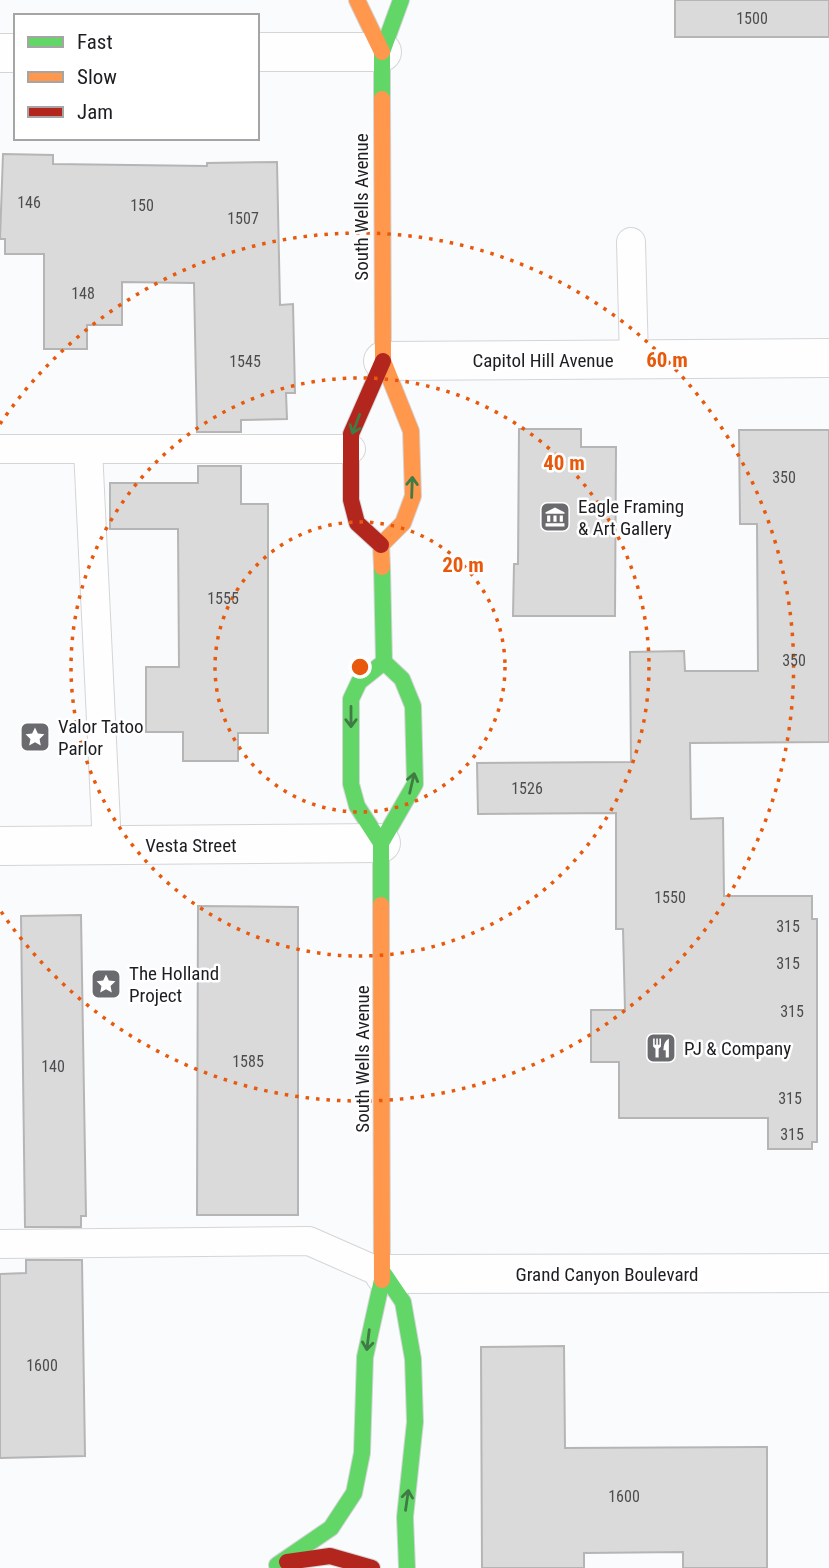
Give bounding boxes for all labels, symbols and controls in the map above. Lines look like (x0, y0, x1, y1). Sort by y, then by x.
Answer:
house number: 1500 (736, 9, 768, 28)
legend (14, 14, 259, 140)
text: Fast (77, 30, 113, 54)
text: Slow (77, 65, 117, 89)
text: Jam (77, 100, 113, 124)
street label: South Wells Avenue (350, 133, 373, 281)
house number: 146 (17, 193, 41, 212)
house number: 150 (130, 196, 154, 215)
house number: 1507 (227, 209, 259, 228)
house number: 148 (71, 284, 95, 303)
text: 60 m (646, 348, 688, 372)
street label: Capitol Hill Avenue (472, 349, 614, 372)
house number: 1545 (229, 352, 261, 371)
one-way arrow (348, 412, 361, 434)
text: 40 m (543, 451, 585, 475)
house number: 350 (772, 468, 796, 487)
one-way arrow (405, 476, 418, 499)
place label: Eagle Framing & Art Gallery (578, 495, 684, 540)
museum icon: Eagle Framing & Art Gallery (538, 500, 572, 534)
text: 20 m (442, 553, 484, 577)
house number: 1555 (207, 589, 239, 608)
house number: 350 (782, 651, 806, 670)
centre of rings (348, 655, 372, 679)
one-way arrow (344, 705, 358, 728)
place label: Valor Tatoo Parlor (58, 715, 143, 760)
place icon: Valor Tatoo Parlor (18, 720, 52, 754)
one-way arrow (406, 773, 419, 795)
house number: 1526 (511, 779, 543, 798)
street label: Vesta Street (145, 834, 237, 857)
house number: 1550 (654, 888, 686, 907)
house number: 315 (776, 917, 800, 936)
house number: 315 (776, 954, 800, 973)
place label: The Holland Project (129, 962, 219, 1007)
place icon: The Holland Project (89, 967, 123, 1001)
street label: South Wells Avenue (351, 985, 374, 1133)
house number: 315 (780, 1002, 804, 1021)
restaurant icon: PJ & Company (644, 1031, 678, 1065)
place label: PJ & Company (684, 1037, 791, 1060)
house number: 1585 (232, 1052, 264, 1071)
house number: 140 (41, 1057, 65, 1076)
house number: 315 (778, 1089, 802, 1108)
house number: 315 (780, 1125, 804, 1144)
street label: Grand Canyon Boulevard (515, 1263, 699, 1286)
one-way arrow (362, 1328, 375, 1351)
house number: 1600 (26, 1356, 58, 1375)
house number: 1600 (608, 1487, 640, 1506)
one-way arrow (401, 1489, 414, 1512)

